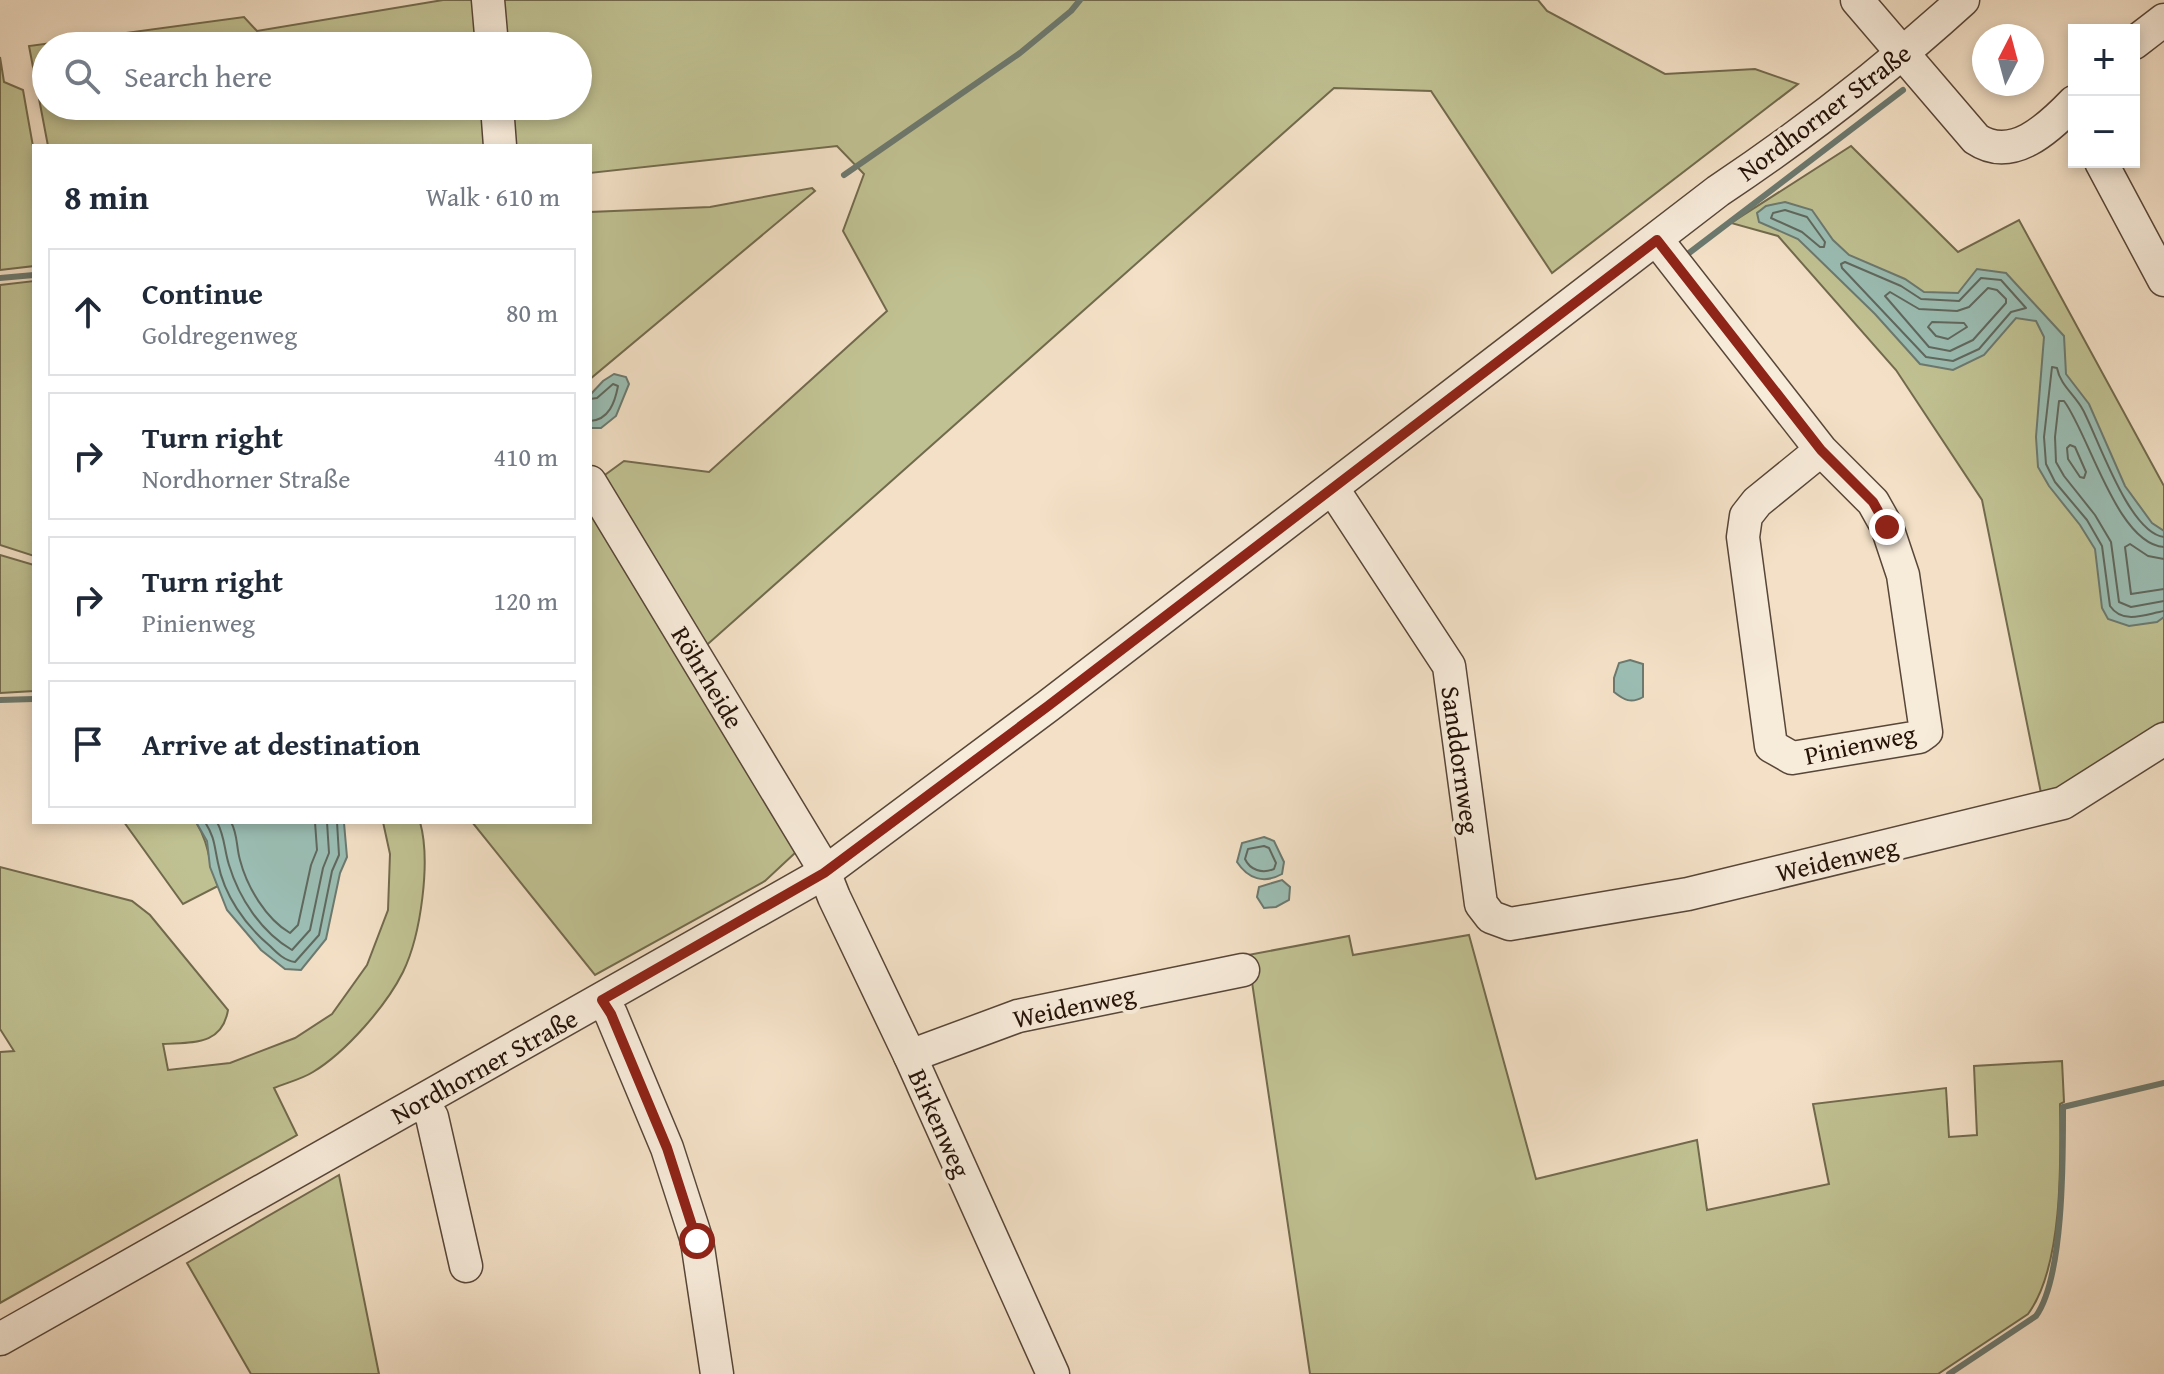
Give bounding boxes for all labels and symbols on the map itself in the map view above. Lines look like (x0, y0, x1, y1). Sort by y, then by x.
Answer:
north arrow (1972, 24, 2044, 96)
street label: Nordhorner Straße (1729, 34, 1919, 190)
route end (1869, 509, 1905, 545)
street label: Röhrheide (662, 618, 754, 736)
street label: Sanddornweg (1431, 684, 1491, 837)
street label: Pinienweg (1801, 713, 1919, 775)
street label: Weidenweg (1772, 826, 1902, 892)
street label: Weidenweg (1009, 974, 1139, 1038)
street label: Nordhorner Straße (383, 998, 585, 1134)
street label: Birkenweg (899, 1062, 981, 1184)
route start (679, 1223, 715, 1259)

